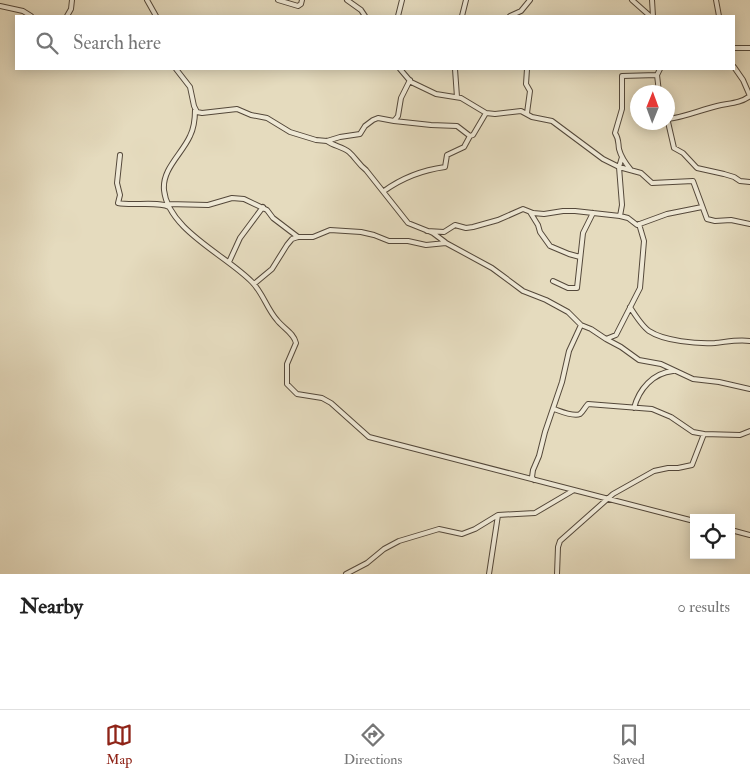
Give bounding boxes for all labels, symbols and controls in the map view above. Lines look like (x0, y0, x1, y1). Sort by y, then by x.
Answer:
search box (15, 15, 735, 70)
icon: search (33, 29, 61, 57)
text: Search here (73, 31, 161, 55)
north arrow (630, 85, 675, 130)
map controls (690, 514, 735, 559)
button: locate (690, 514, 735, 559)
text: Nearby (20, 593, 83, 620)
text: 0 results (677, 597, 730, 617)
tab: Map (105, 721, 133, 768)
tab: Directions (344, 721, 402, 768)
tab: Saved (613, 721, 645, 768)

